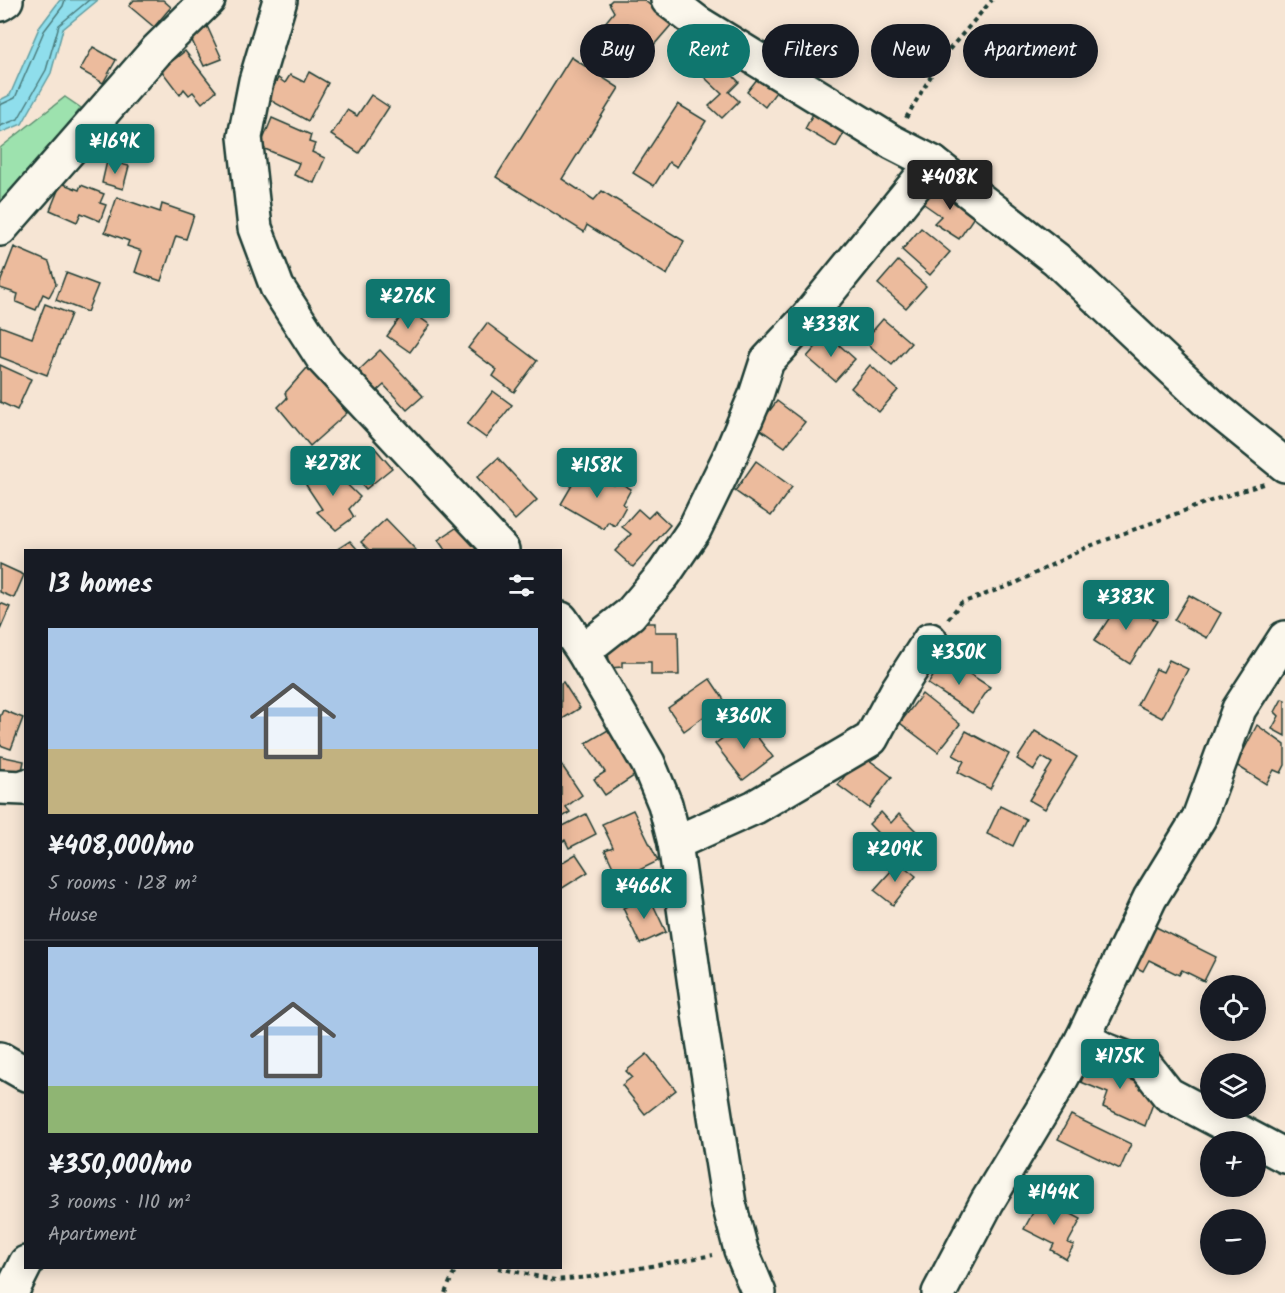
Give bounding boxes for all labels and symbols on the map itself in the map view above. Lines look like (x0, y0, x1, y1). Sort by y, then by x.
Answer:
pin: ¥169K (73, 124, 157, 175)
pin: ¥408K (908, 160, 992, 211)
pin: ¥276K (366, 279, 450, 330)
pin: ¥338K (789, 307, 873, 358)
pin: ¥278K (291, 446, 375, 497)
pin: ¥158K (555, 448, 639, 499)
pin: ¥383K (1084, 580, 1168, 631)
pin: ¥350K (917, 635, 1001, 686)
pin: ¥360K (702, 699, 786, 750)
pin: ¥209K (853, 832, 937, 883)
pin: ¥466K (602, 869, 686, 920)
pin: ¥175K (1078, 1039, 1162, 1090)
pin: ¥144K (1012, 1175, 1096, 1226)

